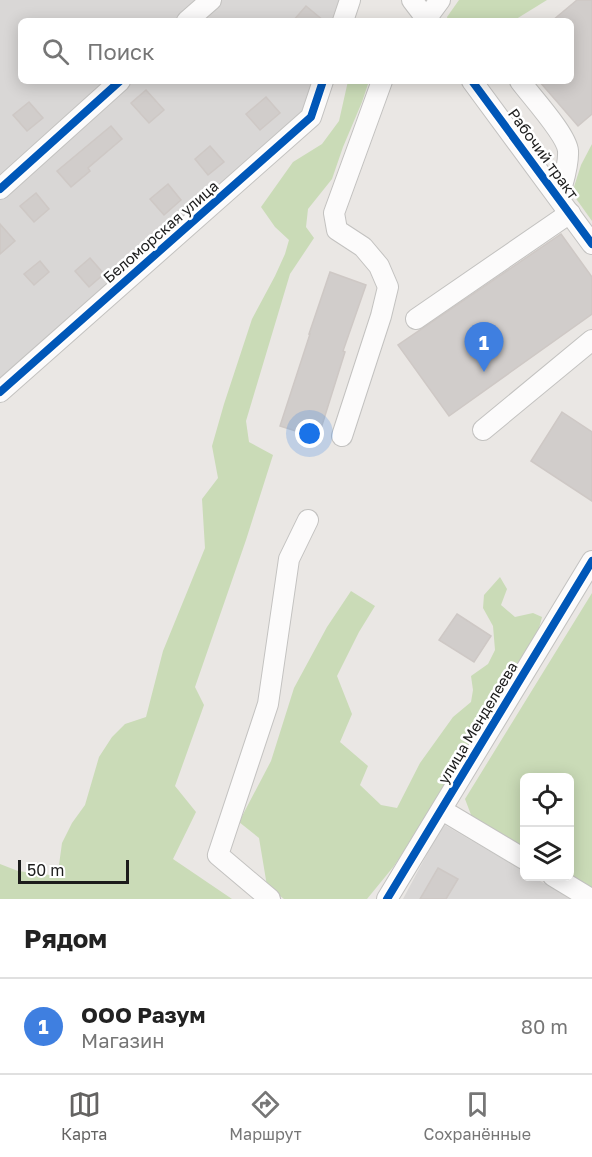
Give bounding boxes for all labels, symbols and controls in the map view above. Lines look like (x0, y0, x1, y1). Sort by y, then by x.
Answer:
search box (18, 18, 574, 84)
icon: search (39, 35, 72, 68)
text: Поиск (87, 38, 155, 65)
street label: Рабочий тракт (505, 105, 583, 203)
street label: Беломорская улица (99, 176, 222, 286)
pin: 1 (464, 322, 504, 372)
your location (295, 419, 324, 448)
street label: улица Менделеева (434, 658, 521, 787)
map controls (520, 773, 574, 881)
button: locate (520, 773, 574, 827)
button: layers (520, 827, 574, 881)
scale bar (18, 857, 129, 884)
text: 50 m (27, 860, 64, 880)
text: Рядом (24, 923, 107, 954)
text: ООО Разум (81, 1001, 205, 1028)
text: 1 (38, 1014, 49, 1038)
text: 80 m (521, 1014, 568, 1038)
text: Магазин (81, 1028, 165, 1052)
tab: Карта (61, 1088, 107, 1144)
tab: Маршрут (229, 1088, 302, 1144)
tab: Сохранённые (424, 1088, 531, 1144)

